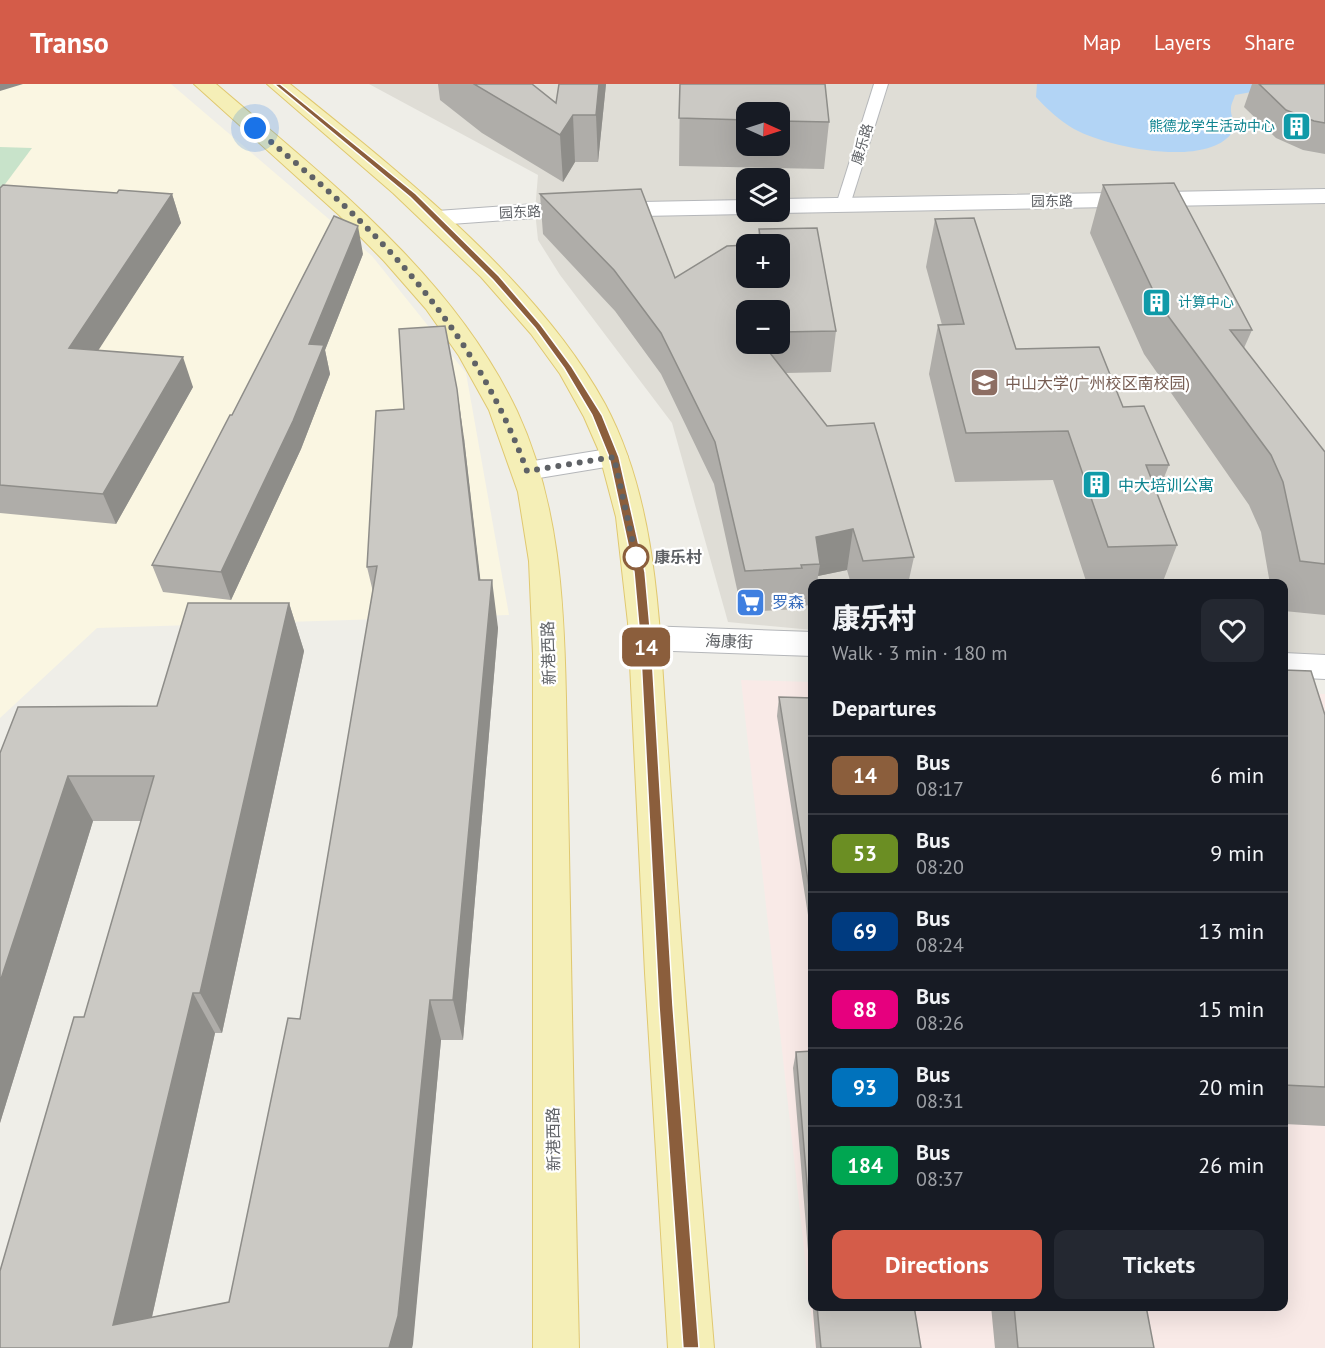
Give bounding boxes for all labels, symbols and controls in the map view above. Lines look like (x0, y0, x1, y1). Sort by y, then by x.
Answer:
text: Transo (30, 24, 109, 61)
text: Map (1083, 29, 1121, 56)
text: Layers (1154, 29, 1211, 56)
text: Share (1244, 29, 1295, 56)
north arrow (736, 102, 790, 156)
map controls (736, 102, 790, 354)
building icon: 熊德龙学生活动中心 (1280, 110, 1312, 142)
your location (240, 113, 270, 143)
place label: 熊德龙学生活动中心 (1149, 117, 1275, 135)
street label: 康乐路 (847, 121, 877, 167)
button: layers (736, 168, 790, 222)
street label: 园东路 (1031, 192, 1073, 210)
street label: 园东路 (499, 202, 541, 222)
button: + (736, 234, 790, 288)
building icon: 计算中心 (1141, 286, 1173, 318)
place label: 计算中心 (1178, 293, 1234, 311)
button: − (736, 300, 790, 354)
school or university icon: 中山大学(广州校区南校园) (968, 367, 1000, 399)
place label: 中山大学(广州校区南校园) (1005, 373, 1190, 393)
building icon: 中大培训公寓 (1081, 469, 1113, 501)
place label: 中大培训公寓 (1118, 475, 1214, 495)
marker: 康乐村 (623, 544, 649, 570)
place label: 康乐村 (654, 547, 702, 567)
supermarket icon: 罗森 (735, 586, 767, 618)
place label: 罗森 (772, 592, 804, 612)
text: 康乐村 (832, 599, 916, 636)
button: heart (1201, 599, 1264, 662)
street label: 新港西路 (537, 621, 559, 685)
line badge: 14 (619, 628, 673, 666)
street label: 海康街 (705, 630, 753, 652)
text: 14 (634, 634, 658, 661)
text: Walk · 3 min · 180 m (832, 640, 1008, 666)
text: Departures (832, 694, 936, 722)
text: Bus (916, 748, 950, 776)
text: 6 min (1210, 761, 1264, 789)
text: 14 (853, 762, 877, 789)
text: 08:17 (916, 776, 964, 802)
text: Bus (916, 826, 950, 854)
text: 9 min (1210, 839, 1264, 867)
text: 53 (853, 840, 877, 867)
text: 08:20 (916, 854, 964, 880)
text: Bus (916, 904, 950, 932)
text: 13 min (1198, 917, 1264, 945)
text: 69 (853, 918, 877, 945)
text: 08:24 (916, 932, 964, 958)
text: Bus (916, 982, 950, 1010)
text: 15 min (1198, 995, 1264, 1023)
text: 88 (853, 996, 877, 1023)
text: 08:26 (916, 1010, 964, 1036)
text: Bus (916, 1060, 950, 1088)
text: 20 min (1198, 1073, 1264, 1101)
text: 93 (853, 1074, 877, 1101)
text: 08:31 (916, 1088, 964, 1114)
street label: 新港西路 (542, 1107, 564, 1171)
text: Bus (916, 1138, 950, 1166)
text: 26 min (1198, 1151, 1264, 1179)
text: 184 (847, 1152, 883, 1179)
text: 08:37 (916, 1166, 964, 1192)
button: Directions (832, 1230, 1042, 1299)
button: Tickets (1054, 1230, 1264, 1299)

